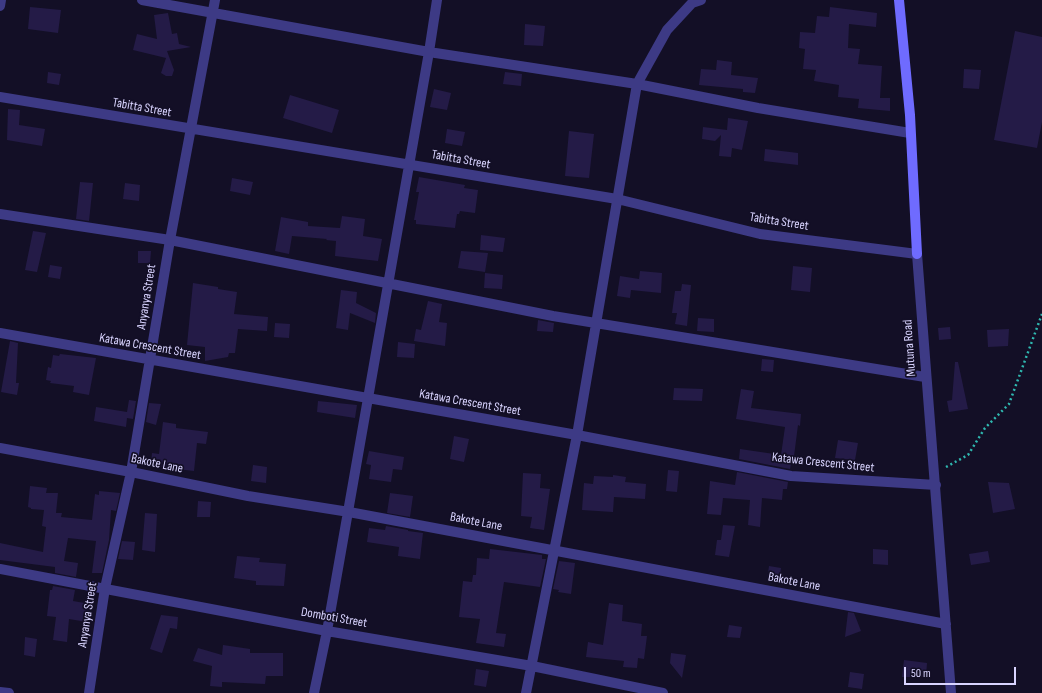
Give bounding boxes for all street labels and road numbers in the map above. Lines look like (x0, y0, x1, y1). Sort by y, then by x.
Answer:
street label: Tabitta Street (111, 95, 173, 121)
street label: Tabitta Street (430, 147, 492, 173)
street label: Tabitta Street (748, 210, 810, 234)
street label: Anyanya Street (134, 263, 160, 331)
street label: Mutuna Road (900, 319, 920, 377)
street label: Katawa Crescent Street (98, 330, 202, 364)
street label: Katawa Crescent Street (418, 386, 522, 420)
street label: Katawa Crescent Street (771, 450, 875, 476)
street label: Bakote Lane (130, 451, 184, 477)
street label: Bakote Lane (449, 509, 503, 535)
street label: Bakote Lane (767, 569, 821, 595)
street label: Anyanya Street (75, 581, 101, 649)
street label: Domboti Street (300, 605, 368, 631)

